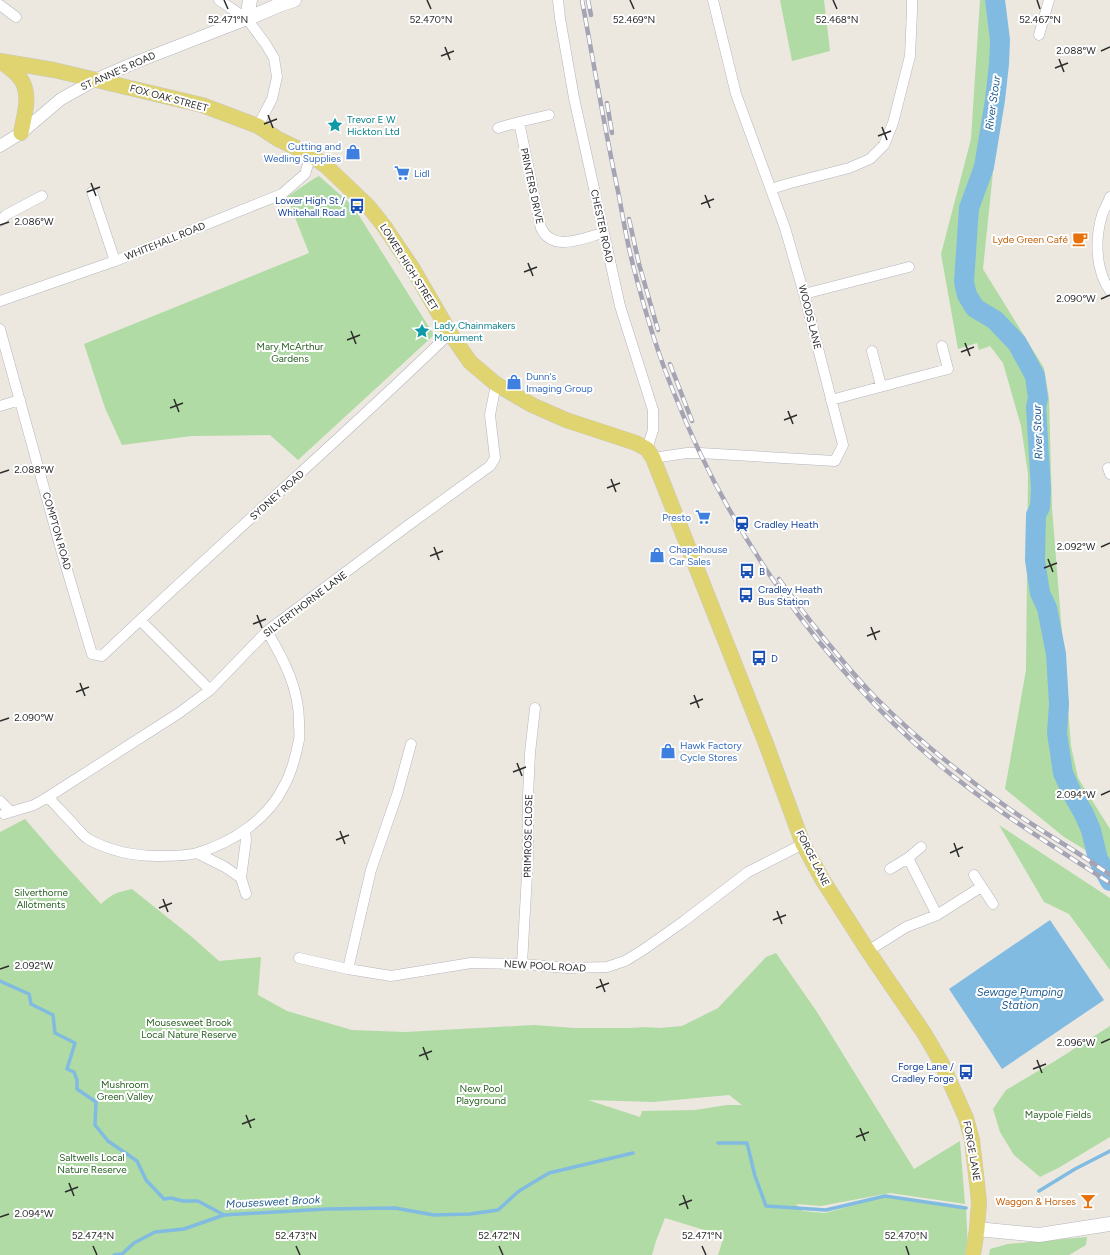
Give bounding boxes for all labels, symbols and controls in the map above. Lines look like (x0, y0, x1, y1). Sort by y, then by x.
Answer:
text: 52.471°N (208, 13, 248, 26)
text: 52.470°N (410, 13, 452, 26)
text: 52.469°N (613, 13, 655, 26)
text: 52.468°N (816, 13, 858, 26)
text: 52.467°N (1019, 13, 1061, 26)
text: 2.088°W (1056, 44, 1096, 57)
street label: ST ANNE'S ROAD (79, 49, 158, 93)
water label: River Stour (983, 74, 1003, 131)
street label: FOX OAK STREET (129, 81, 210, 115)
place label: Trevor E W Hickton Ltd (347, 113, 400, 138)
place icon: Trevor E W Hickton Ltd (326, 116, 344, 134)
place label: Cutting and Wedling Supplies (264, 140, 341, 165)
shop icon: Cutting and Wedling Supplies (344, 143, 362, 161)
street label: PRINTERS DRIVE (518, 147, 546, 225)
supermarket icon: Lidl (393, 164, 411, 182)
place label: Lidl (414, 167, 430, 180)
street label: CHESTER ROAD (588, 188, 616, 264)
place label: Lower High St / Whitehall Road (275, 194, 345, 219)
bus stop icon: Lower High St / Whitehall Road (348, 197, 366, 215)
text: 2.086°W (14, 215, 54, 228)
street label: WHITEHALL ROAD (123, 219, 207, 263)
street label: LOWER HIGH STREET (377, 221, 441, 313)
cafe icon: Lyde Green Café (1071, 230, 1089, 248)
place label: Lyde Green Café (993, 233, 1069, 246)
street label: WOODS LANE (796, 283, 824, 351)
text: 2.090°W (1056, 292, 1096, 305)
place label: Lady Chainmakers Monument (434, 319, 516, 344)
place icon: Lady Chainmakers Monument (413, 322, 431, 340)
park label: Mary McArthur Gardens (256, 340, 324, 365)
place label: Dunn's Imaging Group (526, 370, 593, 395)
shop icon: Dunn's Imaging Group (505, 373, 523, 391)
water label: River Stour (1031, 403, 1045, 460)
text: 2.088°W (14, 463, 54, 476)
street label: SYDNEY ROAD (247, 467, 307, 523)
street label: COMPTON ROAD (40, 491, 74, 572)
supermarket icon: Presto (694, 508, 712, 526)
place label: Presto (662, 511, 691, 524)
station icon: Cradley Heath (733, 515, 751, 533)
place label: Cradley Heath (754, 518, 819, 531)
text: 2.092°W (1057, 540, 1096, 553)
place label: Chapelhouse Car Sales (669, 543, 728, 568)
shop icon: Chapelhouse Car Sales (648, 546, 666, 564)
bus stop icon: B (738, 562, 756, 580)
place label: B (759, 565, 765, 578)
street label: SILVERTHORNE LANE (260, 568, 350, 640)
place label: Cradley Heath Bus Station (758, 583, 823, 608)
bus stop icon: Cradley Heath Bus Station (737, 586, 755, 604)
bus stop icon: D (750, 649, 768, 667)
place label: D (771, 652, 778, 665)
text: 2.090°W (14, 711, 54, 724)
place label: Hawk Factory Cycle Stores (680, 739, 743, 764)
shop icon: Hawk Factory Cycle Stores (659, 742, 677, 760)
text: 2.094°W (1056, 788, 1096, 801)
street label: PRIMROSE CLOSE (521, 794, 535, 878)
street label: FORGE LANE (793, 828, 833, 888)
park label: Silverthorne Allotments (14, 886, 69, 911)
street label: NEW POOL ROAD (504, 957, 587, 975)
text: 2.092°W (15, 959, 54, 972)
water label: Sewage Pumping Station (977, 986, 1064, 1012)
park label: Mousesweet Brook Local Nature Reserve (141, 1016, 237, 1041)
text: 2.096°W (1057, 1036, 1096, 1049)
place label: Forge Lane / Cradley Forge (891, 1060, 955, 1085)
bus stop icon: Forge Lane / Cradley Forge (957, 1063, 975, 1081)
park label: Mushroom Green Valley (97, 1078, 154, 1103)
park label: New Pool Playground (456, 1082, 506, 1107)
park label: Maypole Fields (1025, 1108, 1092, 1121)
street label: FORGE LANE (960, 1120, 984, 1182)
park label: Saltwells Local Nature Reserve (57, 1151, 127, 1176)
bar icon: Waggon & Horses (1079, 1192, 1097, 1210)
water label: Mousesweet Brook (226, 1193, 321, 1211)
place label: Waggon & Horses (996, 1195, 1076, 1208)
text: 2.094°W (14, 1207, 54, 1220)
text: 52.474°N (72, 1229, 114, 1242)
text: 52.473°N (275, 1229, 317, 1242)
text: 52.472°N (478, 1229, 520, 1242)
text: 52.471°N (682, 1229, 722, 1242)
text: 52.470°N (885, 1229, 927, 1242)

